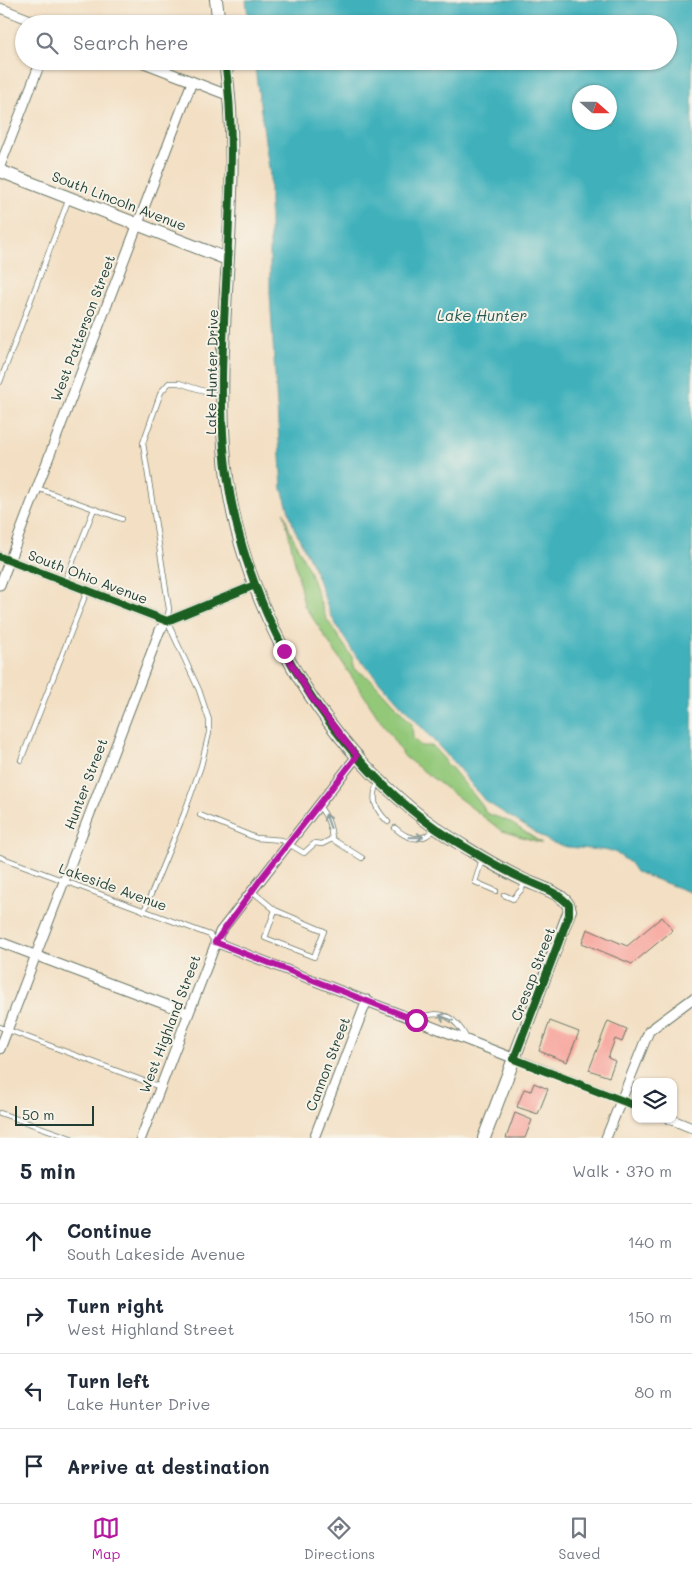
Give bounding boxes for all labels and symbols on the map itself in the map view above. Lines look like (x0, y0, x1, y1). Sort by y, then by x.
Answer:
north arrow (572, 85, 617, 130)
street label: South Lincoln Avenue (49, 166, 189, 235)
street label: West Patterson Street (46, 252, 119, 404)
water label: Lake Hunter (437, 305, 527, 325)
street label: Lake Hunter Drive (201, 309, 222, 435)
street label: South Ohio Avenue (26, 545, 151, 608)
route end (273, 640, 296, 663)
street label: Hunter Street (59, 735, 112, 832)
one-way arrow (323, 814, 332, 829)
one-way arrow (407, 833, 423, 842)
street label: Lakeside Avenue (56, 858, 170, 915)
street label: Cresap Street (506, 924, 559, 1023)
street label: West Highland Street (134, 952, 205, 1096)
route start (405, 1009, 428, 1032)
one-way arrow (439, 1013, 454, 1022)
street label: Cannon Street (301, 1014, 354, 1114)
scale bar (15, 1103, 94, 1126)

